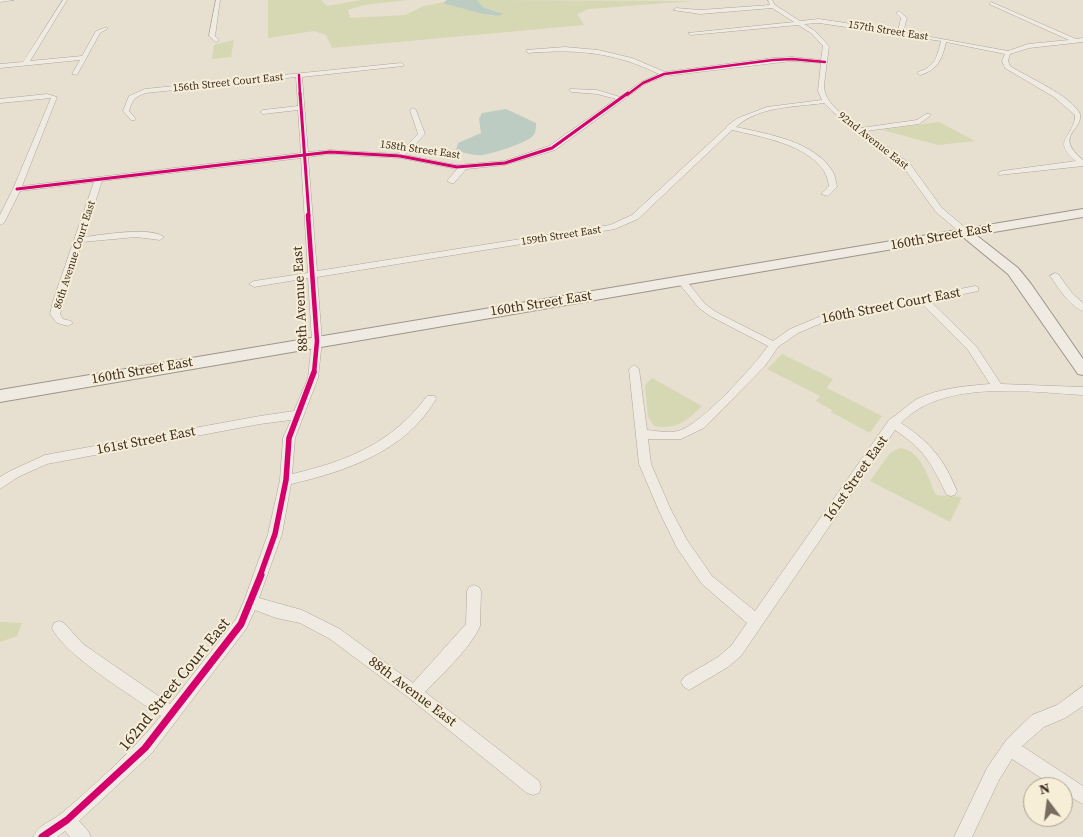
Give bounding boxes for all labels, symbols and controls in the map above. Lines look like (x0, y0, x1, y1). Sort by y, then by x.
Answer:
street label: 157th Street East (847, 18, 929, 44)
street label: 156th Street Court East (172, 71, 284, 95)
street label: 92nd Avenue East (835, 109, 911, 173)
street label: 158th Street East (379, 138, 461, 162)
street label: 86th Avenue Court East (51, 199, 99, 311)
street label: 160th Street East (889, 220, 993, 254)
street label: 159th Street East (520, 223, 602, 249)
street label: 88th Avenue East (290, 246, 312, 352)
street label: 160th Street Court East (820, 284, 962, 328)
street label: 160th Street East (489, 288, 593, 320)
street label: 160th Street East (90, 354, 194, 388)
street label: 161st Street East (95, 423, 197, 459)
street label: 161st Street East (820, 433, 892, 525)
street label: 162nd Street Court East (115, 615, 235, 755)
street label: 88th Avenue East (365, 654, 459, 730)
north arrow (1023, 777, 1073, 827)
text: N (1037, 777, 1052, 799)

